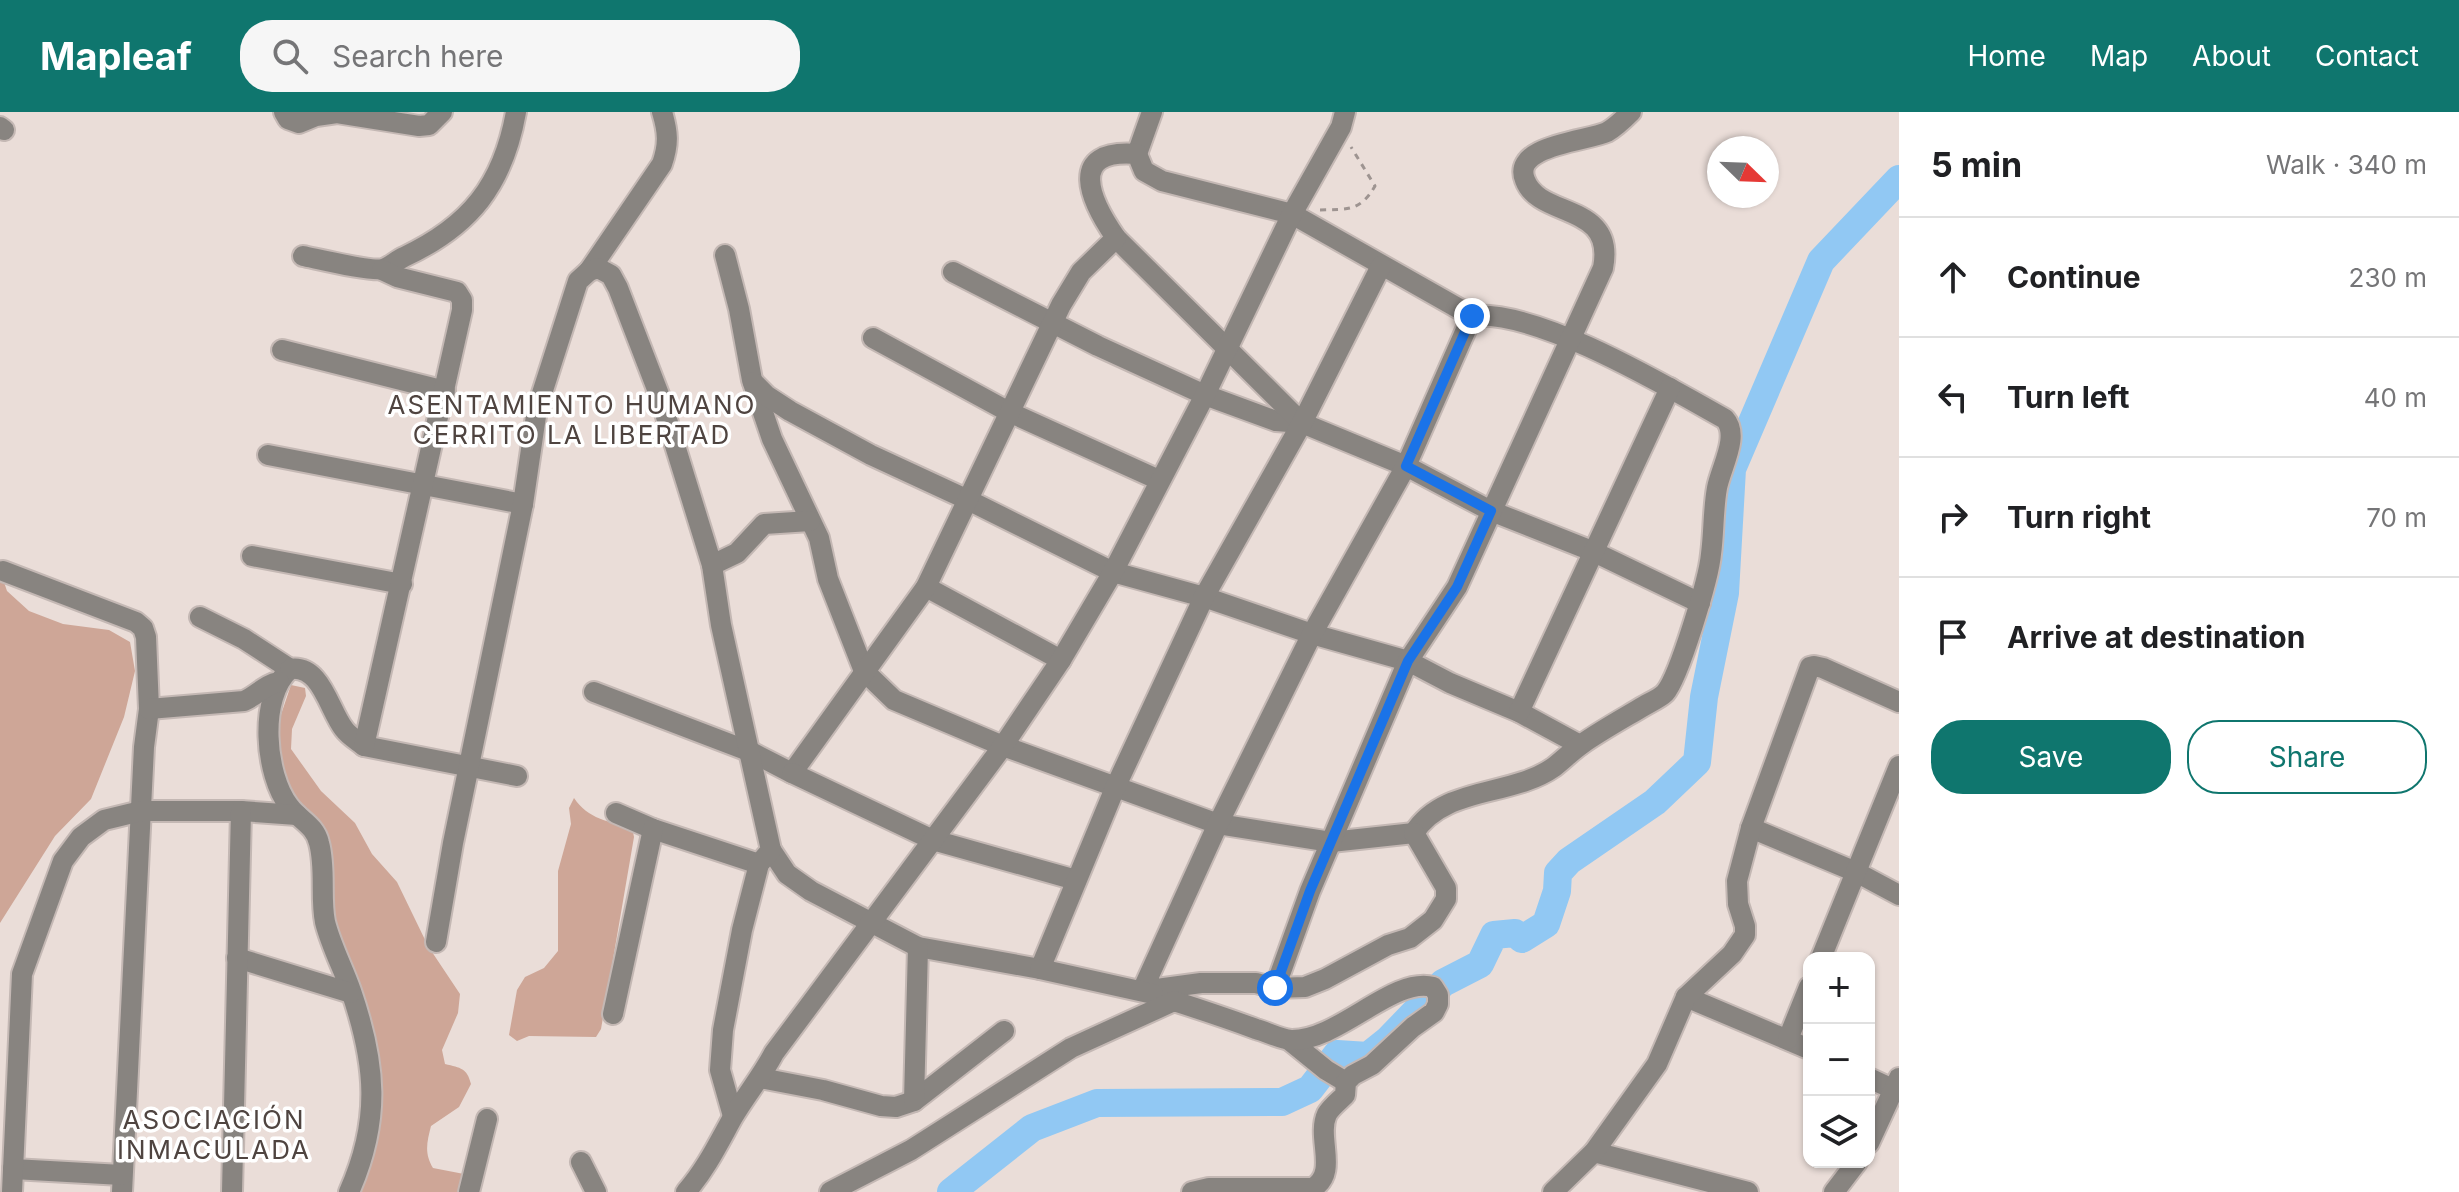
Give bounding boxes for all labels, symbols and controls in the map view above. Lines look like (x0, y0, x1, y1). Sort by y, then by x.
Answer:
search box (240, 20, 800, 92)
text: Mapleaf (40, 33, 192, 79)
icon: search (268, 34, 312, 78)
text: Search here (332, 38, 503, 74)
text: Home (1967, 39, 2046, 73)
text: Map (2090, 39, 2148, 73)
text: About (2192, 39, 2271, 73)
text: Contact (2315, 39, 2419, 73)
north arrow (1707, 136, 1779, 208)
text: 5 min (1931, 144, 2022, 185)
text: Walk · 340 m (2266, 149, 2427, 180)
icon: ahead (1931, 255, 1975, 299)
text: Continue (2007, 259, 2141, 295)
text: 230 m (2349, 262, 2427, 293)
route end (1454, 298, 1490, 334)
icon: left (1931, 375, 1975, 419)
text: Turn left (2007, 379, 2129, 415)
text: 40 m (2364, 382, 2427, 413)
district label: ASENTAMIENTO HUMANO CERRITO LA LIBERTAD (388, 389, 756, 450)
icon: right (1931, 495, 1975, 539)
text: Turn right (2007, 499, 2151, 535)
text: 70 m (2366, 502, 2427, 533)
icon: arrive (1931, 615, 1975, 659)
text: Arrive at destination (2007, 619, 2305, 655)
button: Save (1931, 720, 2171, 794)
button: Share (2187, 720, 2427, 794)
map controls (1803, 952, 1875, 1168)
button: + (1803, 952, 1875, 1024)
route start (1257, 970, 1293, 1006)
button: − (1803, 1024, 1875, 1096)
button: layers (1803, 1096, 1875, 1168)
district label: ASOCIACIÓN INMACULADA (117, 1104, 311, 1165)

